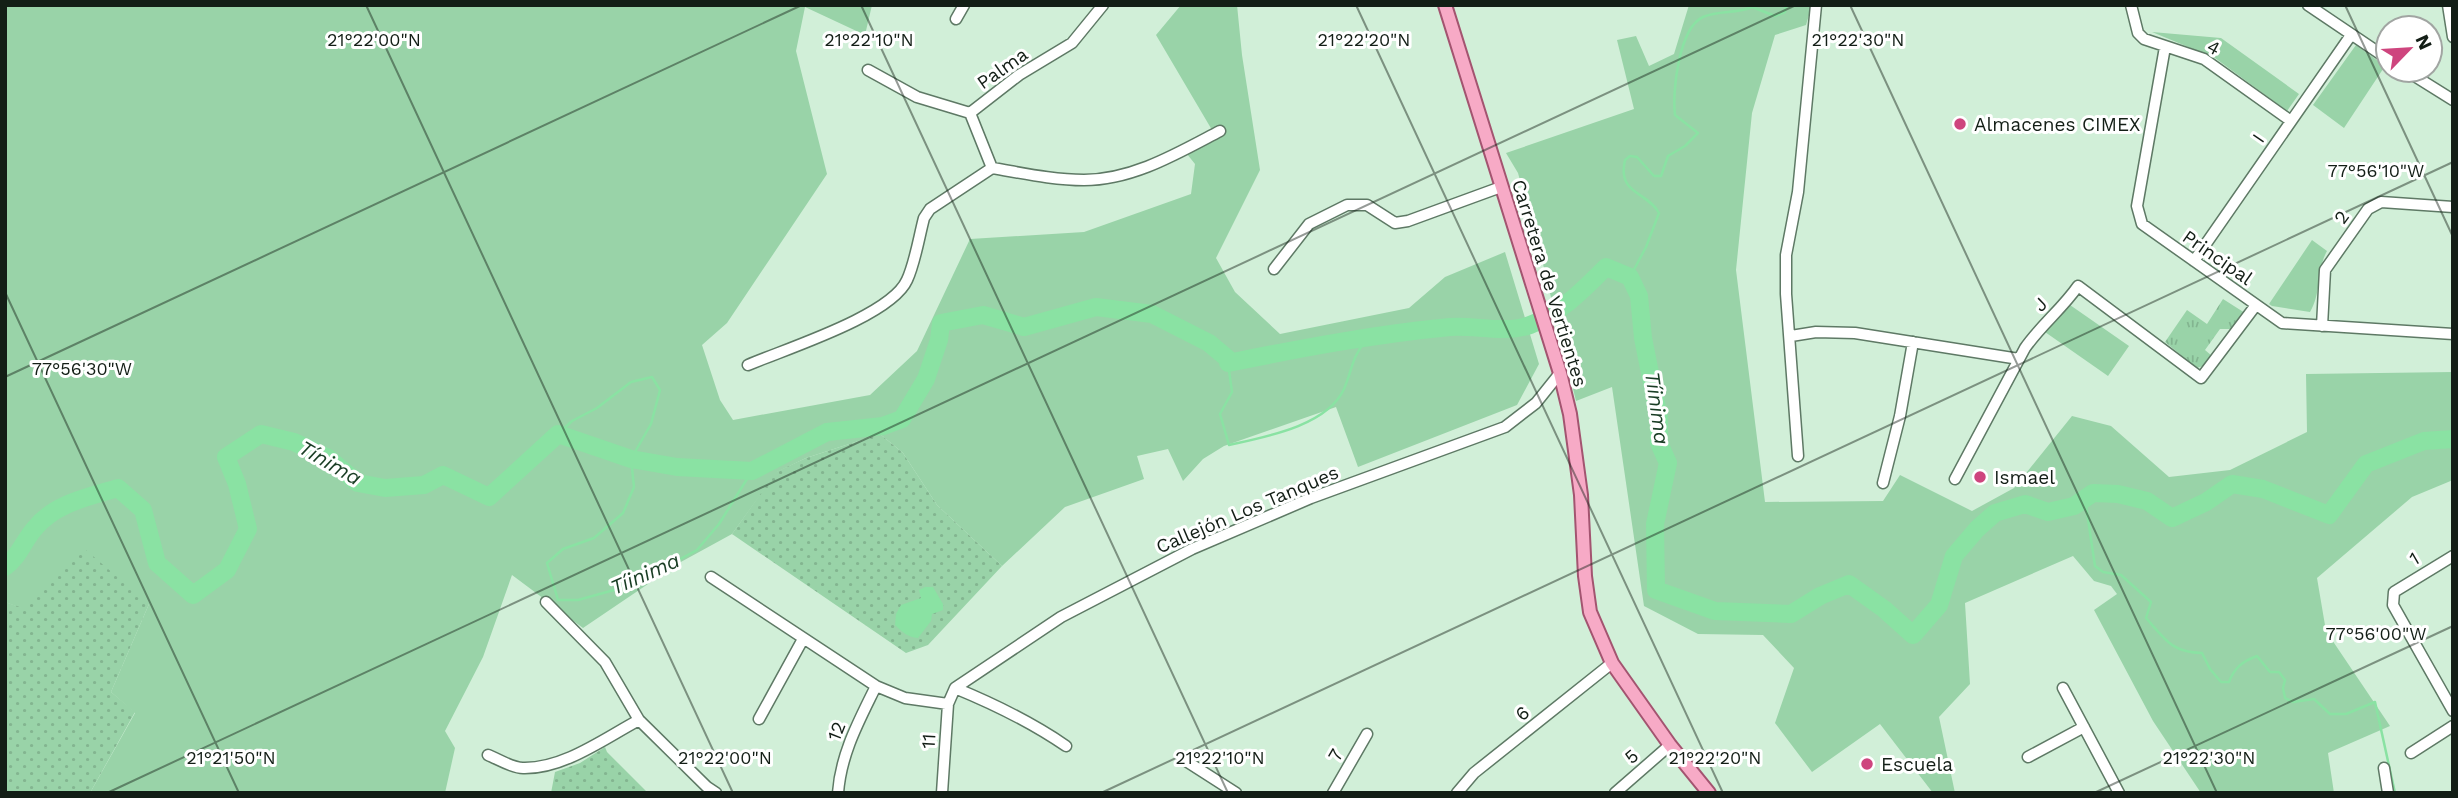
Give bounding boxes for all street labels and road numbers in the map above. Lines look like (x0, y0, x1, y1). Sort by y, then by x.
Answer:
street label: 4 (2203, 35, 2224, 60)
street label: Palma (972, 42, 1032, 94)
street label: I (2247, 129, 2269, 147)
street label: Carretera de Vertientes (1507, 177, 1592, 390)
street label: 2 (2329, 206, 2354, 229)
street label: Principal (2178, 225, 2257, 290)
street label: J (2028, 292, 2052, 316)
street label: Callejón Los Tanques (1152, 461, 1342, 558)
street label: 1 (2405, 547, 2423, 570)
street label: 6 (1511, 701, 1534, 726)
street label: 12 (822, 718, 851, 744)
street label: 11 (917, 733, 940, 749)
street label: 5 (1620, 744, 1643, 769)
street label: 7 (1323, 745, 1348, 766)

